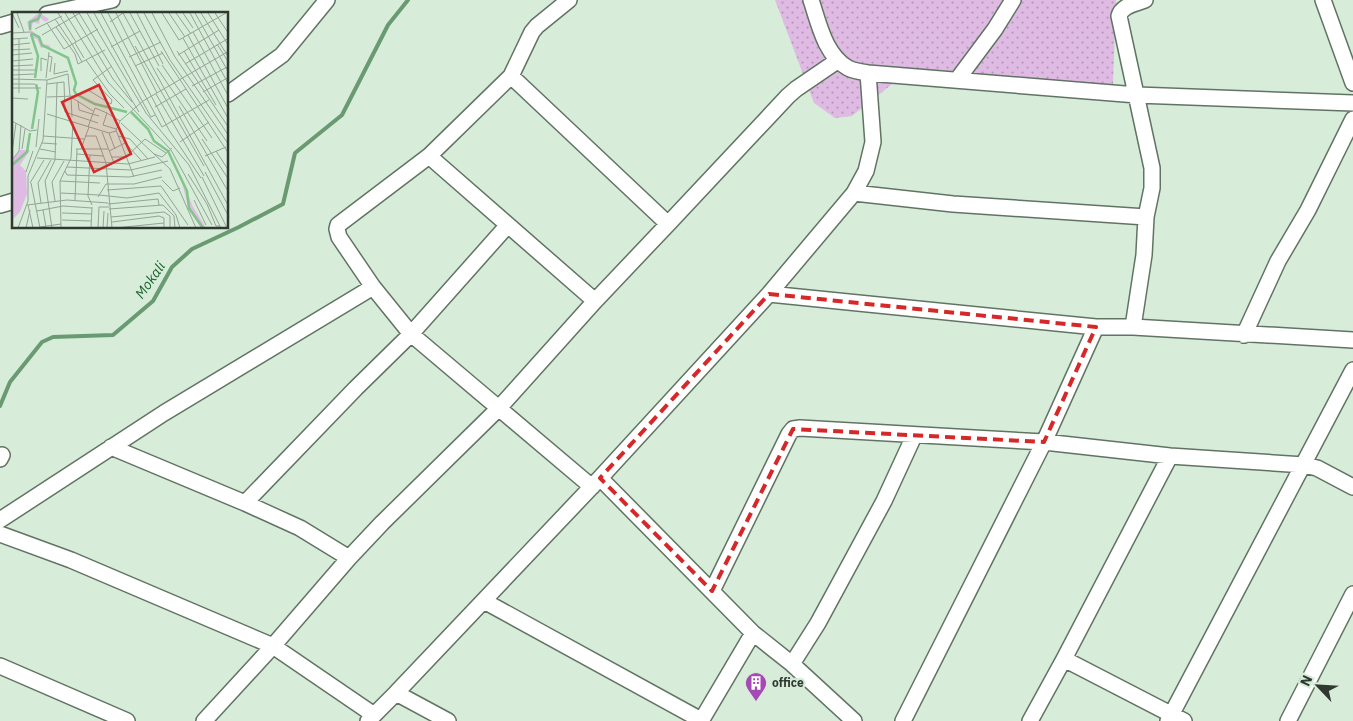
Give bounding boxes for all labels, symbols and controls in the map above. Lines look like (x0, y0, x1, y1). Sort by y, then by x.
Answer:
inset map (12, 12, 229, 229)
water label: Mokali (131, 258, 169, 302)
north arrow (1293, 661, 1343, 711)
building icon: office (744, 671, 768, 702)
text: N (1296, 672, 1317, 689)
place label: office (772, 675, 804, 690)

